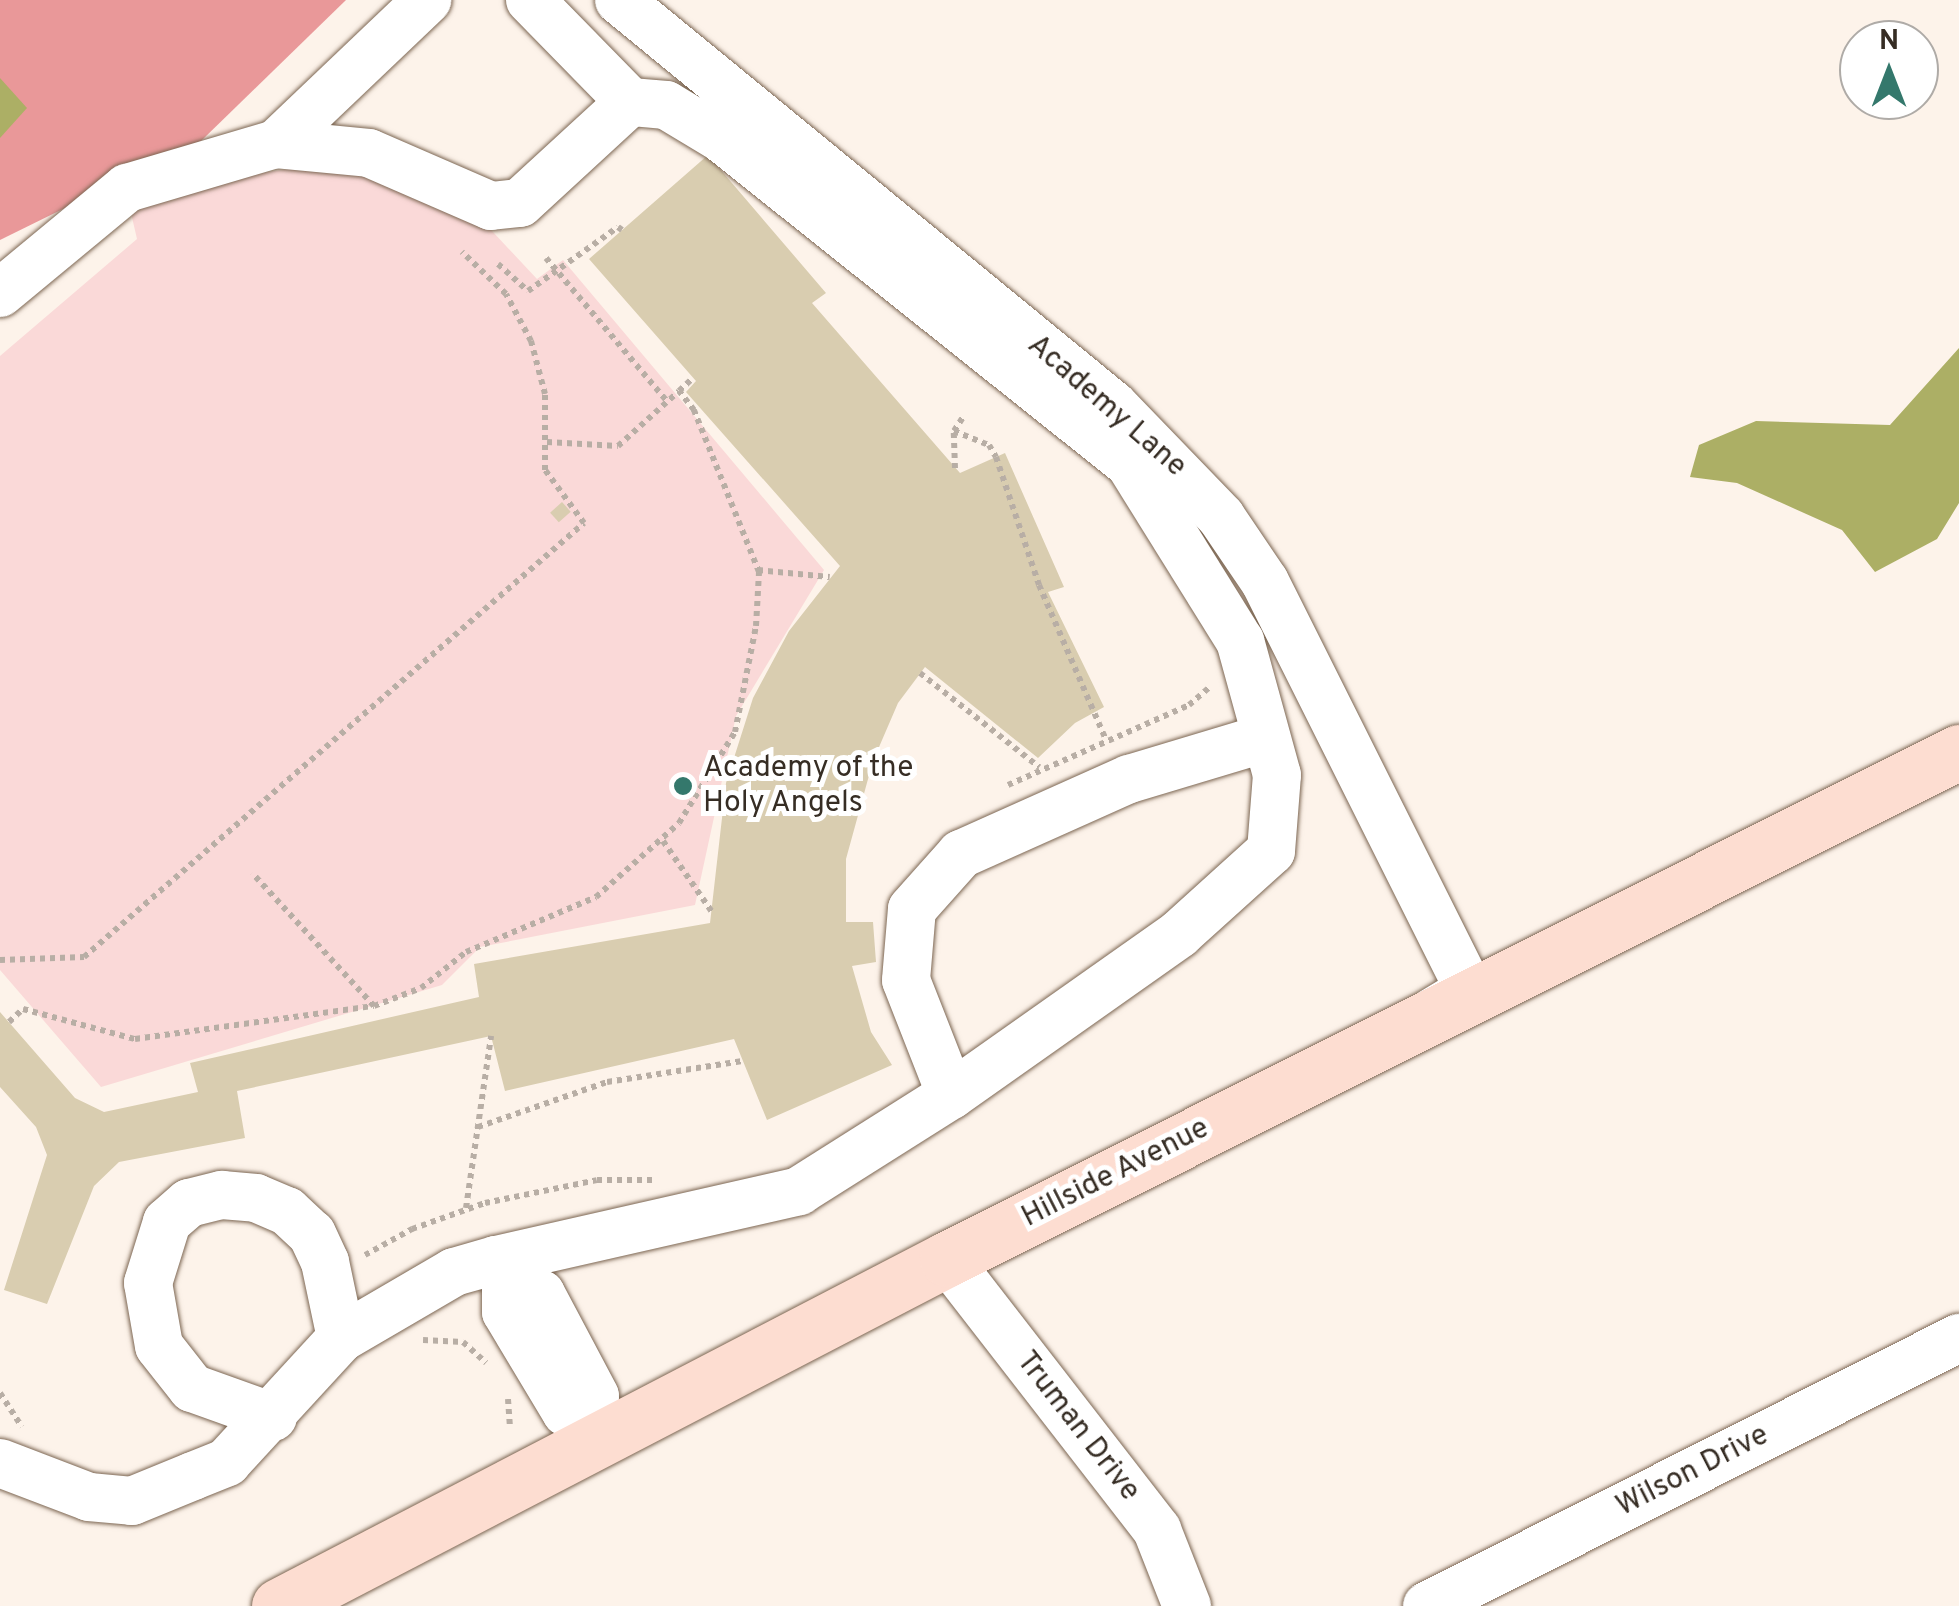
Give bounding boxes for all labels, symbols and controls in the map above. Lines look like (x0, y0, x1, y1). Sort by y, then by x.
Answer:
north arrow (1839, 20, 1939, 120)
text: N (1879, 24, 1899, 60)
street label: Academy Lane (1019, 328, 1193, 486)
place label: Academy of the Holy Angels (703, 751, 913, 822)
marker: Academy of the Holy Angels (672, 775, 694, 797)
street label: Hillside Avenue (1016, 1111, 1216, 1237)
street label: Truman Drive (1007, 1345, 1147, 1509)
street label: Wilson Drive (1611, 1418, 1775, 1526)

